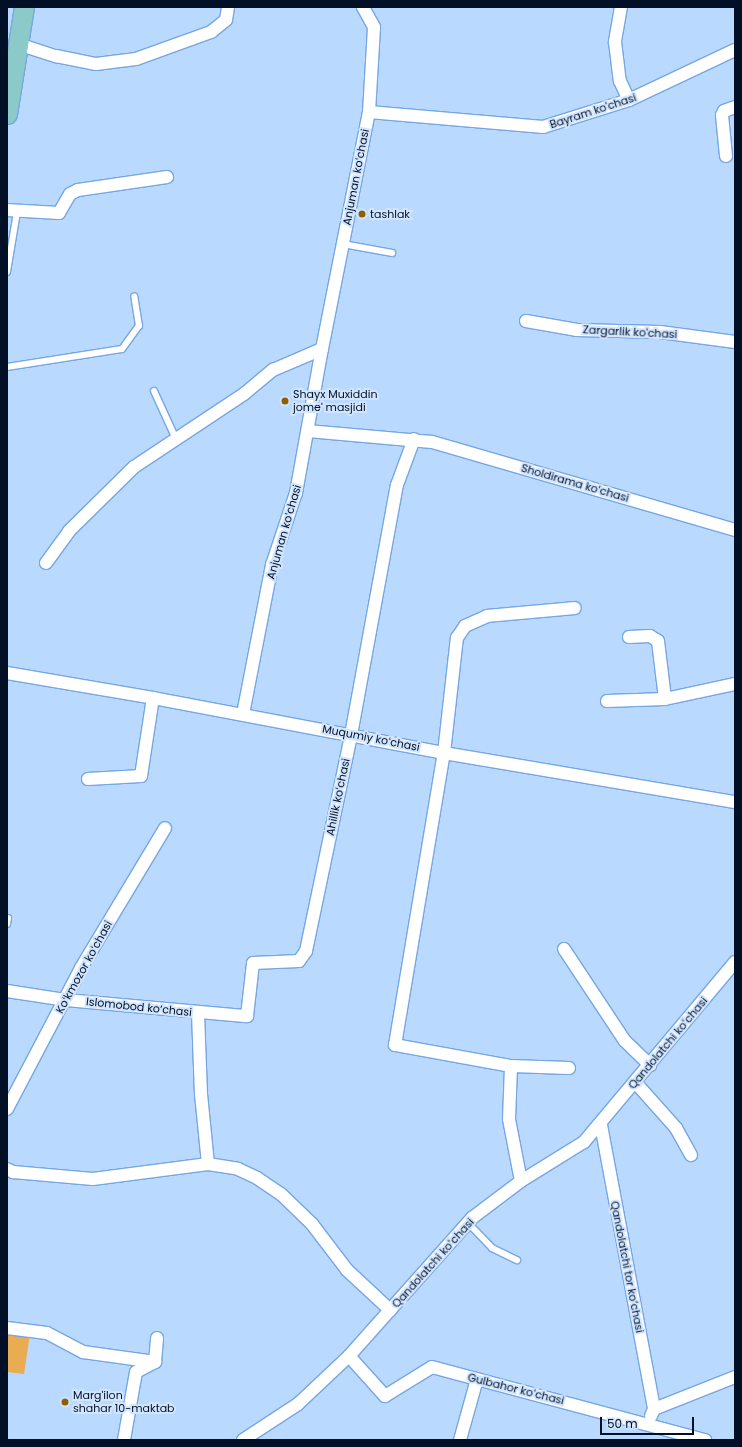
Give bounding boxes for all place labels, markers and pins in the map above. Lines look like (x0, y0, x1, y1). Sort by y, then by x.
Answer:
place label: tashlak (370, 207, 410, 221)
marker: tashlak (357, 209, 367, 219)
place label: Shayx Muxiddin jome' masjidi (293, 388, 377, 414)
marker: Shayx Muxiddin jome' masjidi (280, 396, 290, 406)
place label: Marg'ilon shahar 10-maktab (73, 1389, 175, 1415)
marker: Marg'ilon shahar 10-maktab (60, 1397, 70, 1407)

